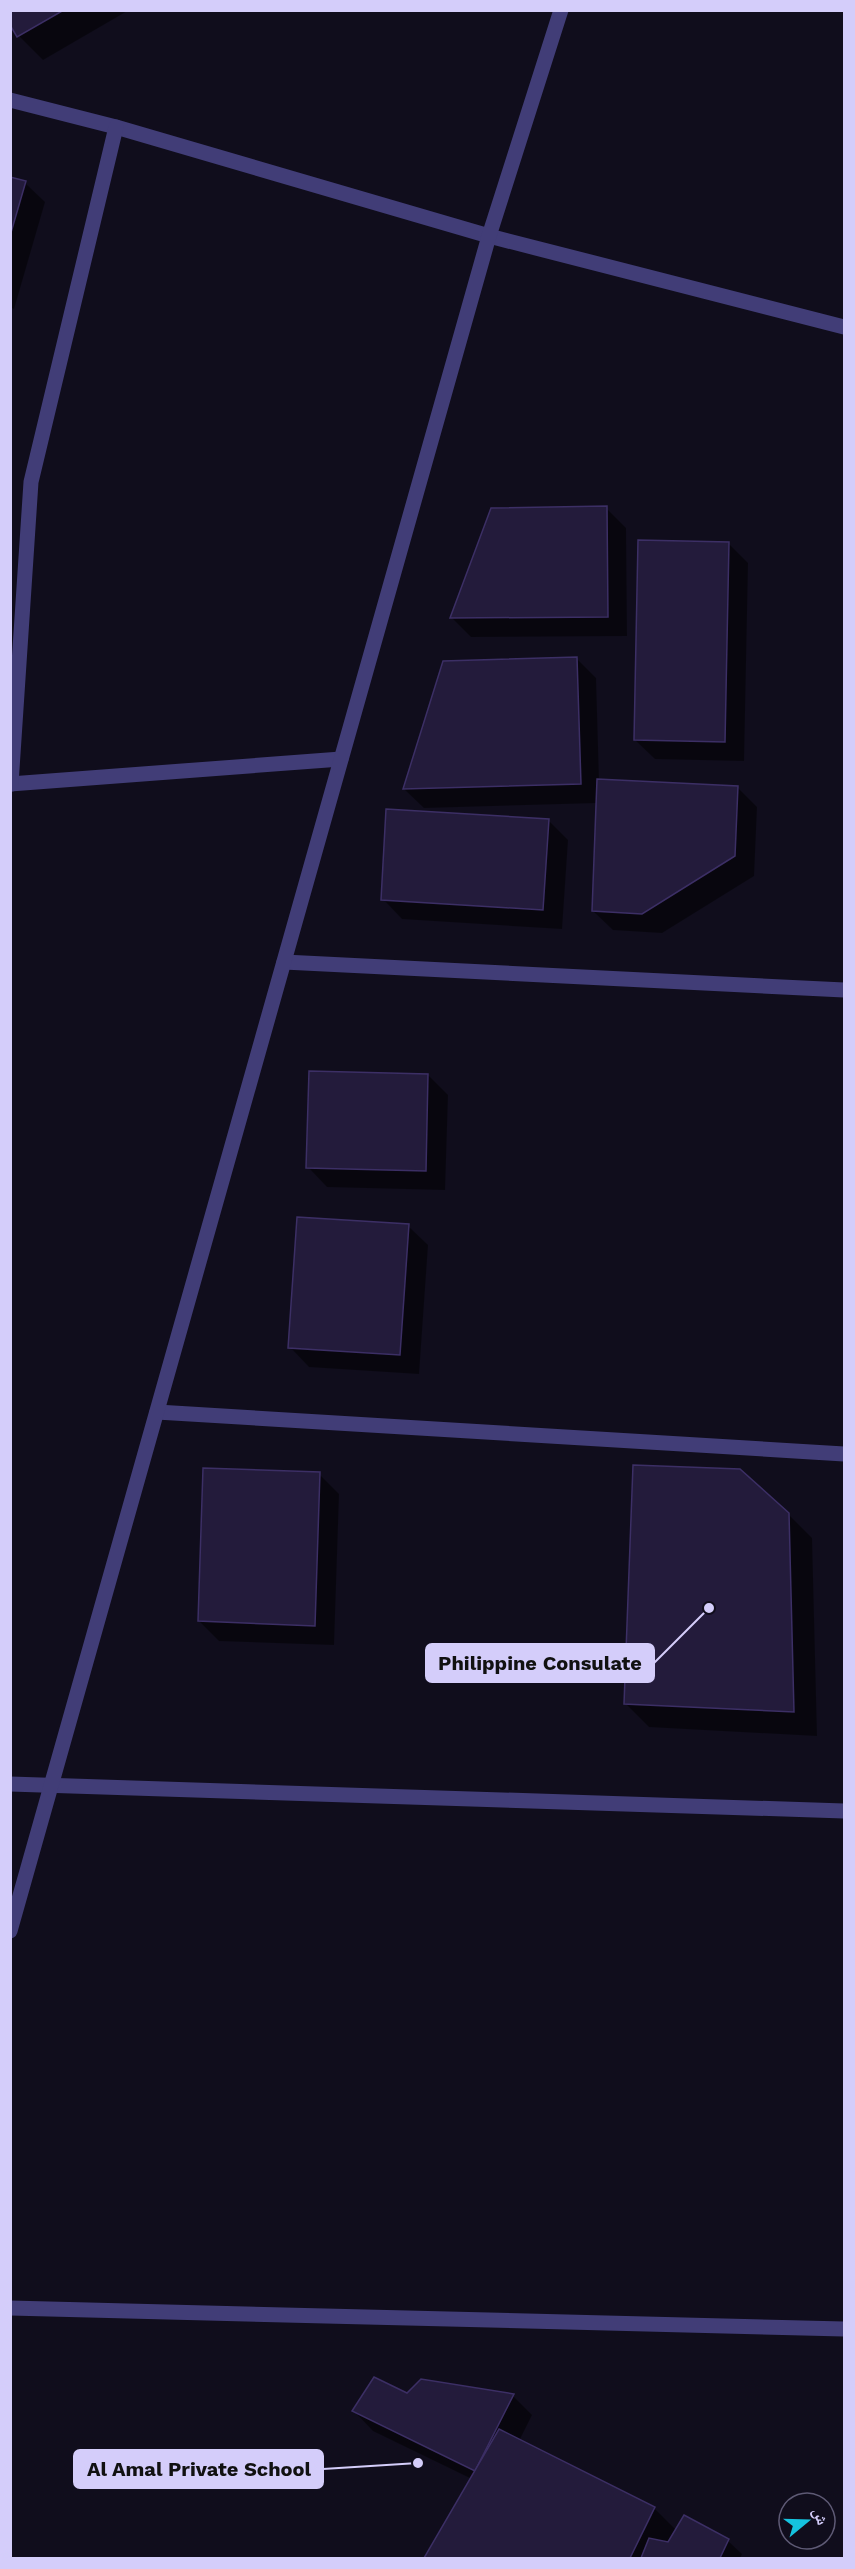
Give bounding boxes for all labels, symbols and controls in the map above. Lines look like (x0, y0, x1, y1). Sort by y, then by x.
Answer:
callout: Philippine Consulate (426, 1644, 654, 1682)
text: Philippine Consulate (438, 1651, 642, 1675)
callout: Al Amal Private School (74, 2450, 323, 2488)
text: Al Amal Private School (87, 2457, 312, 2481)
north arrow (777, 2491, 837, 2551)
text: ش (809, 2505, 832, 2527)

